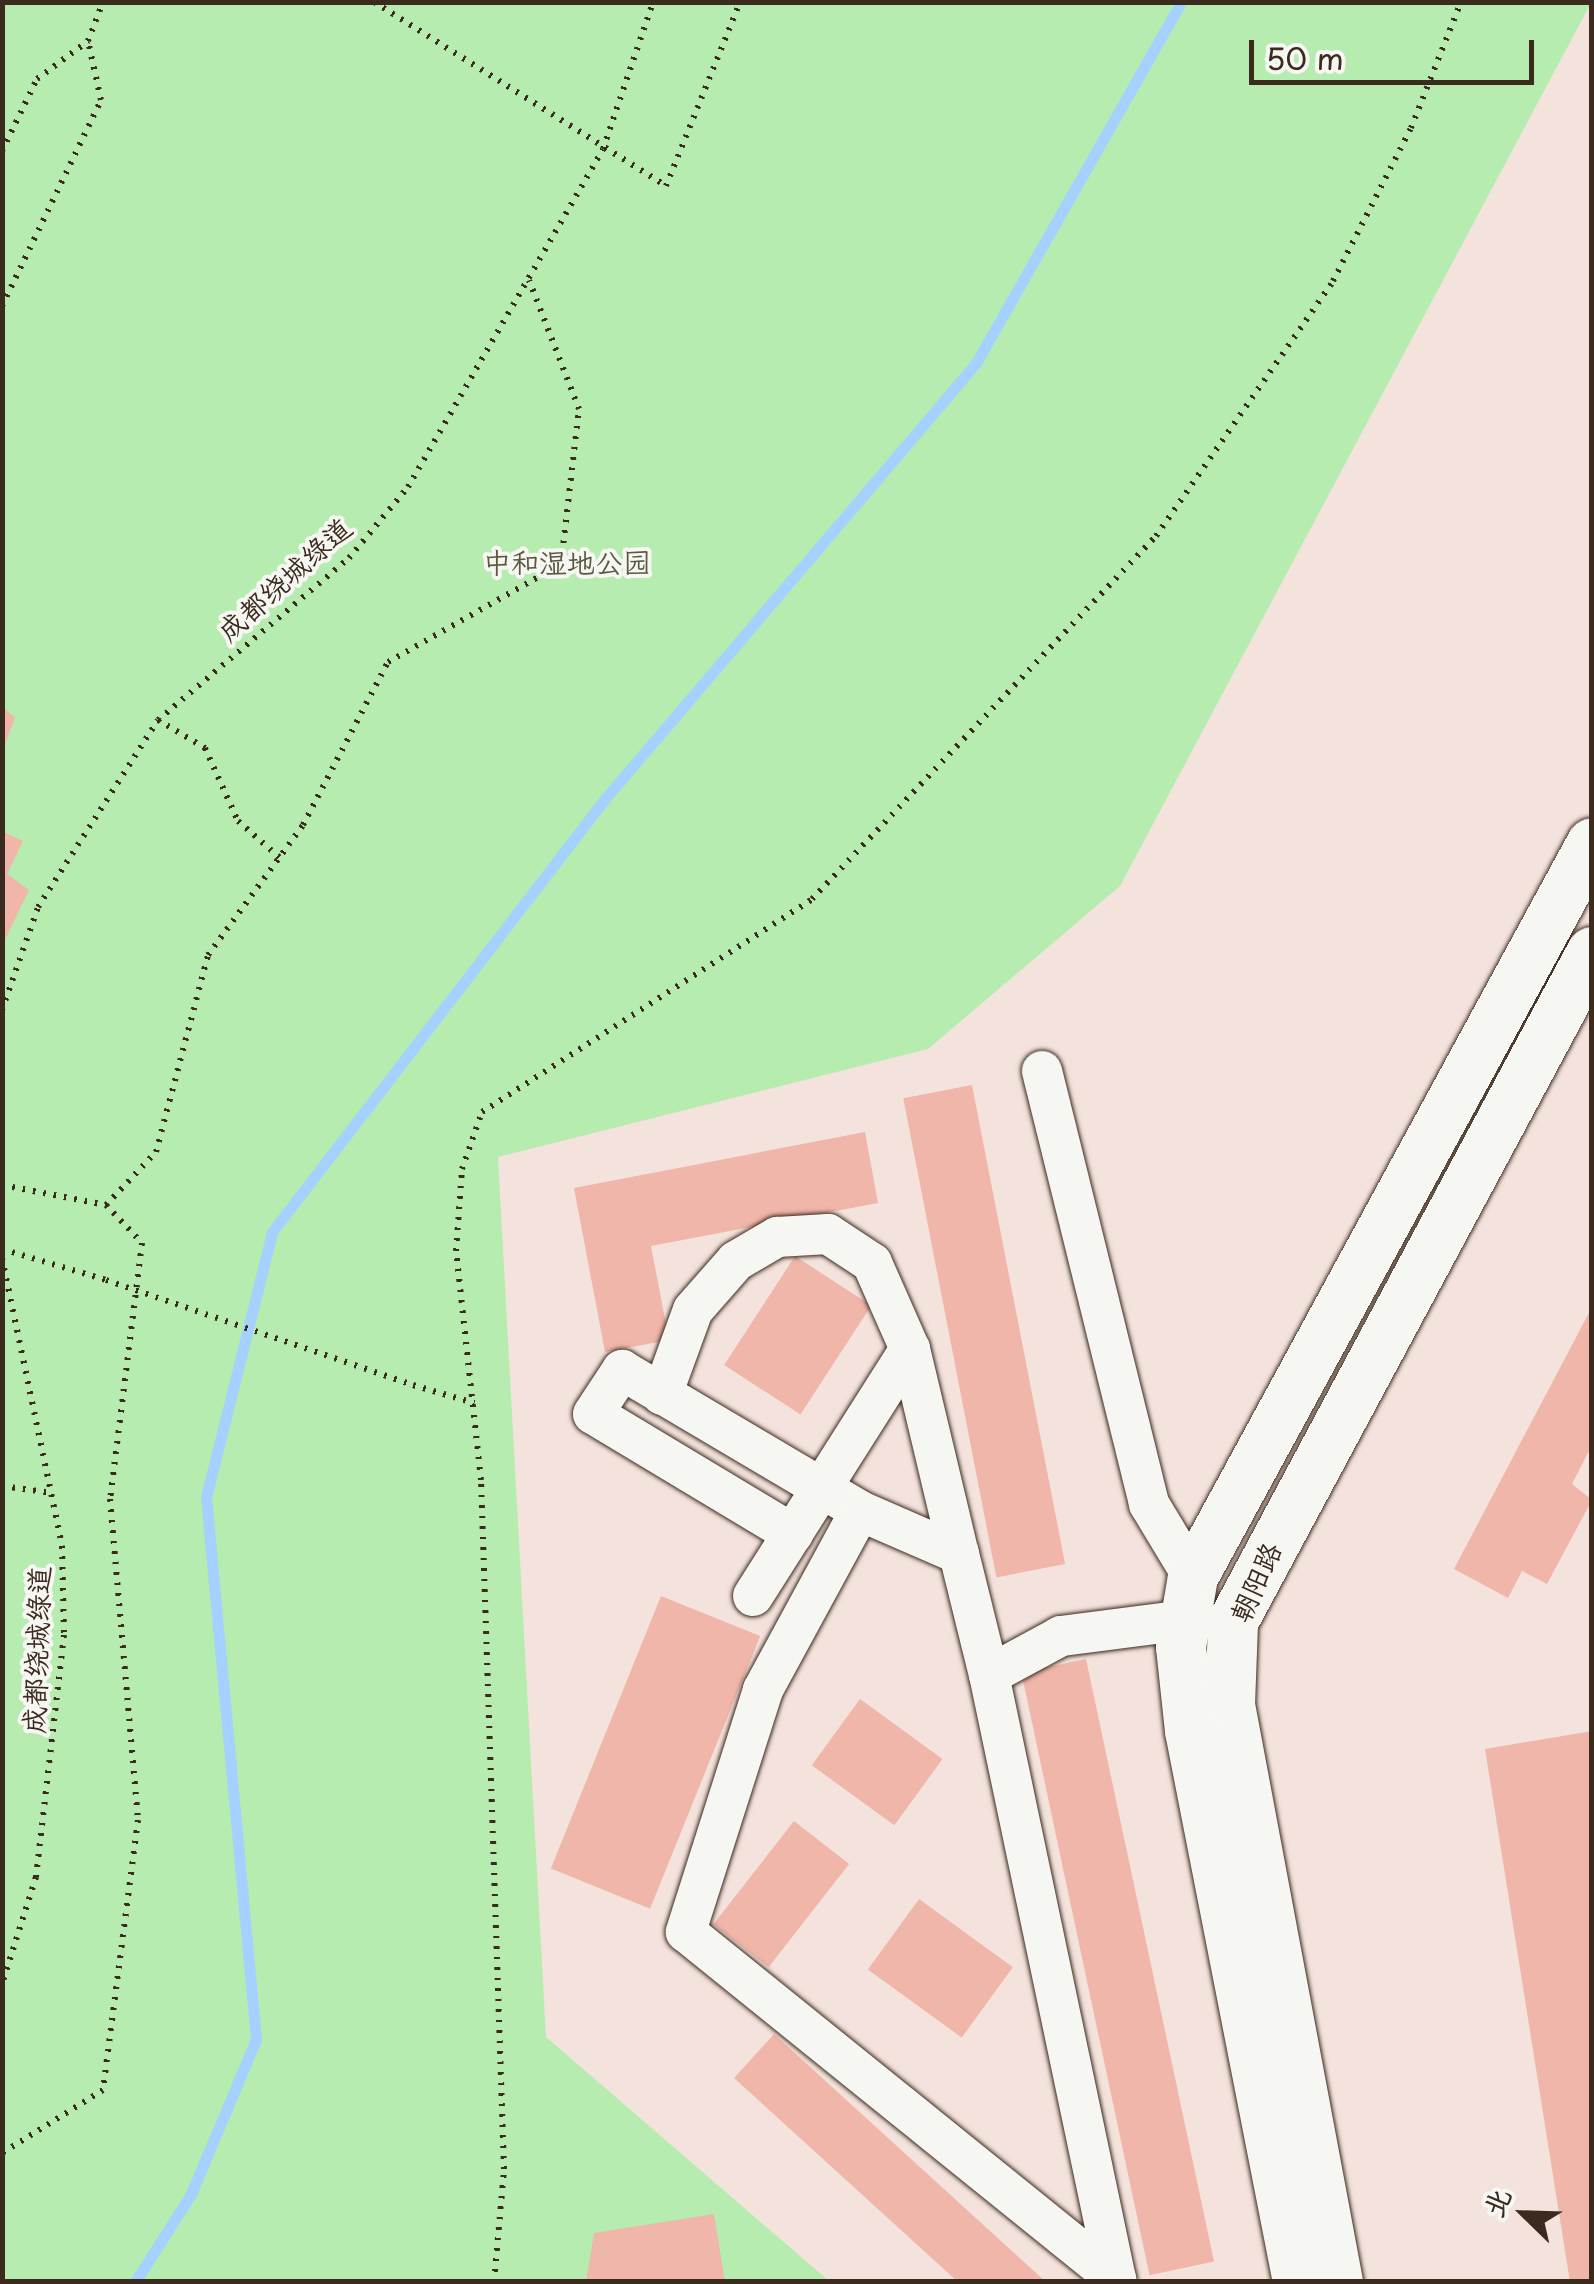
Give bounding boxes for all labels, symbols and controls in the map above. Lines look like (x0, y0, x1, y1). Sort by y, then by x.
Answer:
scale bar (1254, 20, 1539, 82)
text: 50 m (1266, 35, 1344, 80)
street label: 成都绕城绿道 (210, 510, 358, 648)
park label: 中和湿地公园 (483, 545, 651, 579)
street label: 朝阳路 (1223, 1537, 1287, 1627)
street label: 成都绕城绿道 (16, 1565, 56, 1735)
north arrow (1474, 2164, 1574, 2264)
text: 北 (1471, 2181, 1521, 2223)

